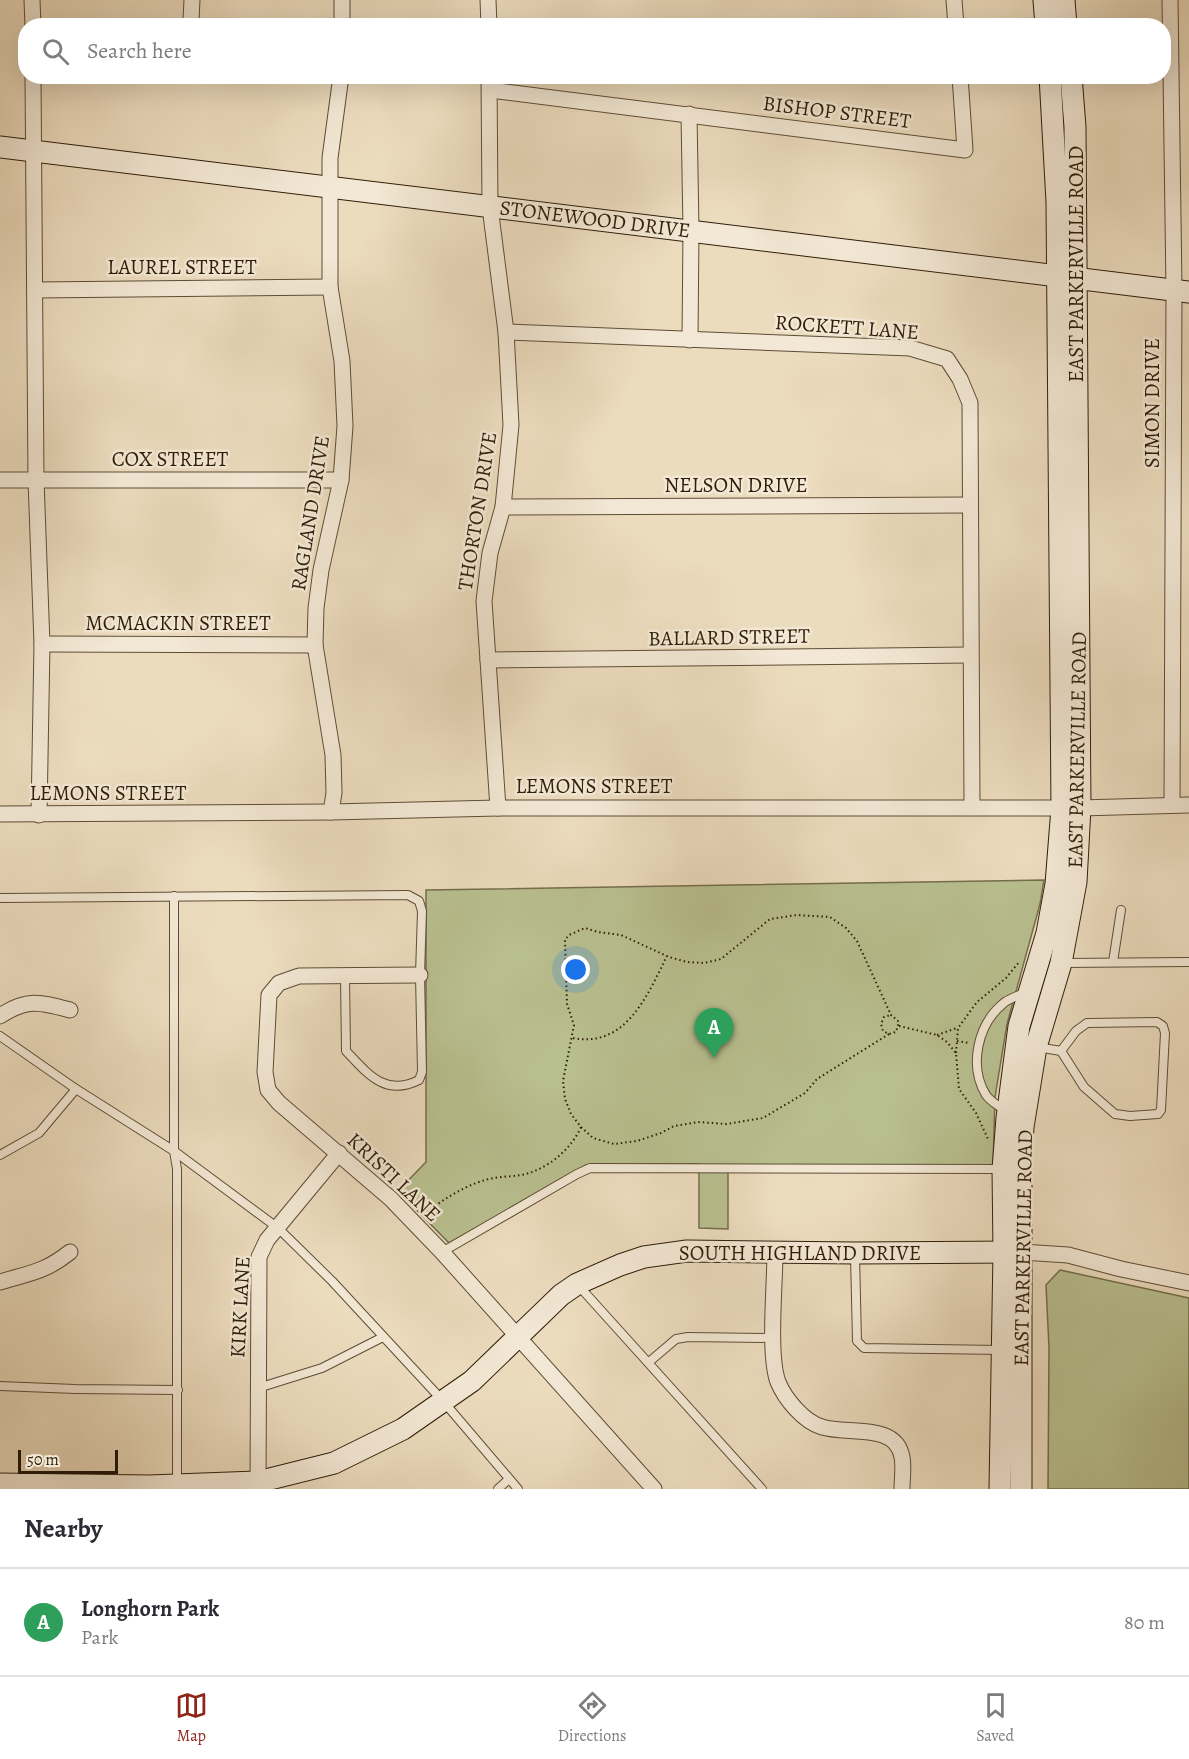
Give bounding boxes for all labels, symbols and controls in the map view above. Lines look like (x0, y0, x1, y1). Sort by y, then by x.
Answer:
search box (18, 18, 1171, 84)
icon: search (39, 35, 72, 68)
text: Search here (87, 36, 192, 66)
street label: BISHOP STREET (761, 89, 913, 135)
street label: EAST PARKERVILLE ROAD (1062, 146, 1090, 382)
street label: STONEWOOD DRIVE (498, 193, 692, 245)
street label: LAUREL STREET (107, 253, 257, 281)
street label: ROCKETT LANE (774, 308, 920, 346)
street label: SIMON DRIVE (1138, 338, 1166, 468)
street label: THORTON DRIVE (451, 430, 503, 592)
street label: RAGLAND DRIVE (284, 433, 336, 593)
street label: COX STREET (112, 445, 229, 473)
street label: NELSON DRIVE (664, 471, 808, 499)
street label: MCMACKIN STREET (85, 609, 271, 637)
street label: BALLARD STREET (648, 622, 811, 652)
street label: EAST PARKERVILLE ROAD (1061, 631, 1093, 869)
street label: LEMONS STREET (516, 772, 673, 800)
street label: LEMONS STREET (30, 779, 187, 807)
your location (561, 955, 590, 984)
pin: A (694, 1008, 734, 1058)
street label: KRISTI LANE (341, 1126, 447, 1228)
street label: EAST PARKERVILLE ROAD (1007, 1129, 1039, 1367)
street label: SOUTH HIGHLAND DRIVE (679, 1239, 921, 1267)
street label: KIRK LANE (223, 1255, 257, 1359)
scale bar (18, 1447, 118, 1474)
text: 50 m (27, 1449, 59, 1471)
text: Nearby (24, 1511, 103, 1546)
text: Longhorn Park (81, 1594, 219, 1624)
text: A (37, 1609, 50, 1636)
text: 80 m (1124, 1609, 1165, 1636)
text: Park (81, 1624, 119, 1651)
tab: Map (175, 1689, 208, 1747)
tab: Directions (558, 1689, 626, 1747)
tab: Saved (976, 1689, 1014, 1747)

